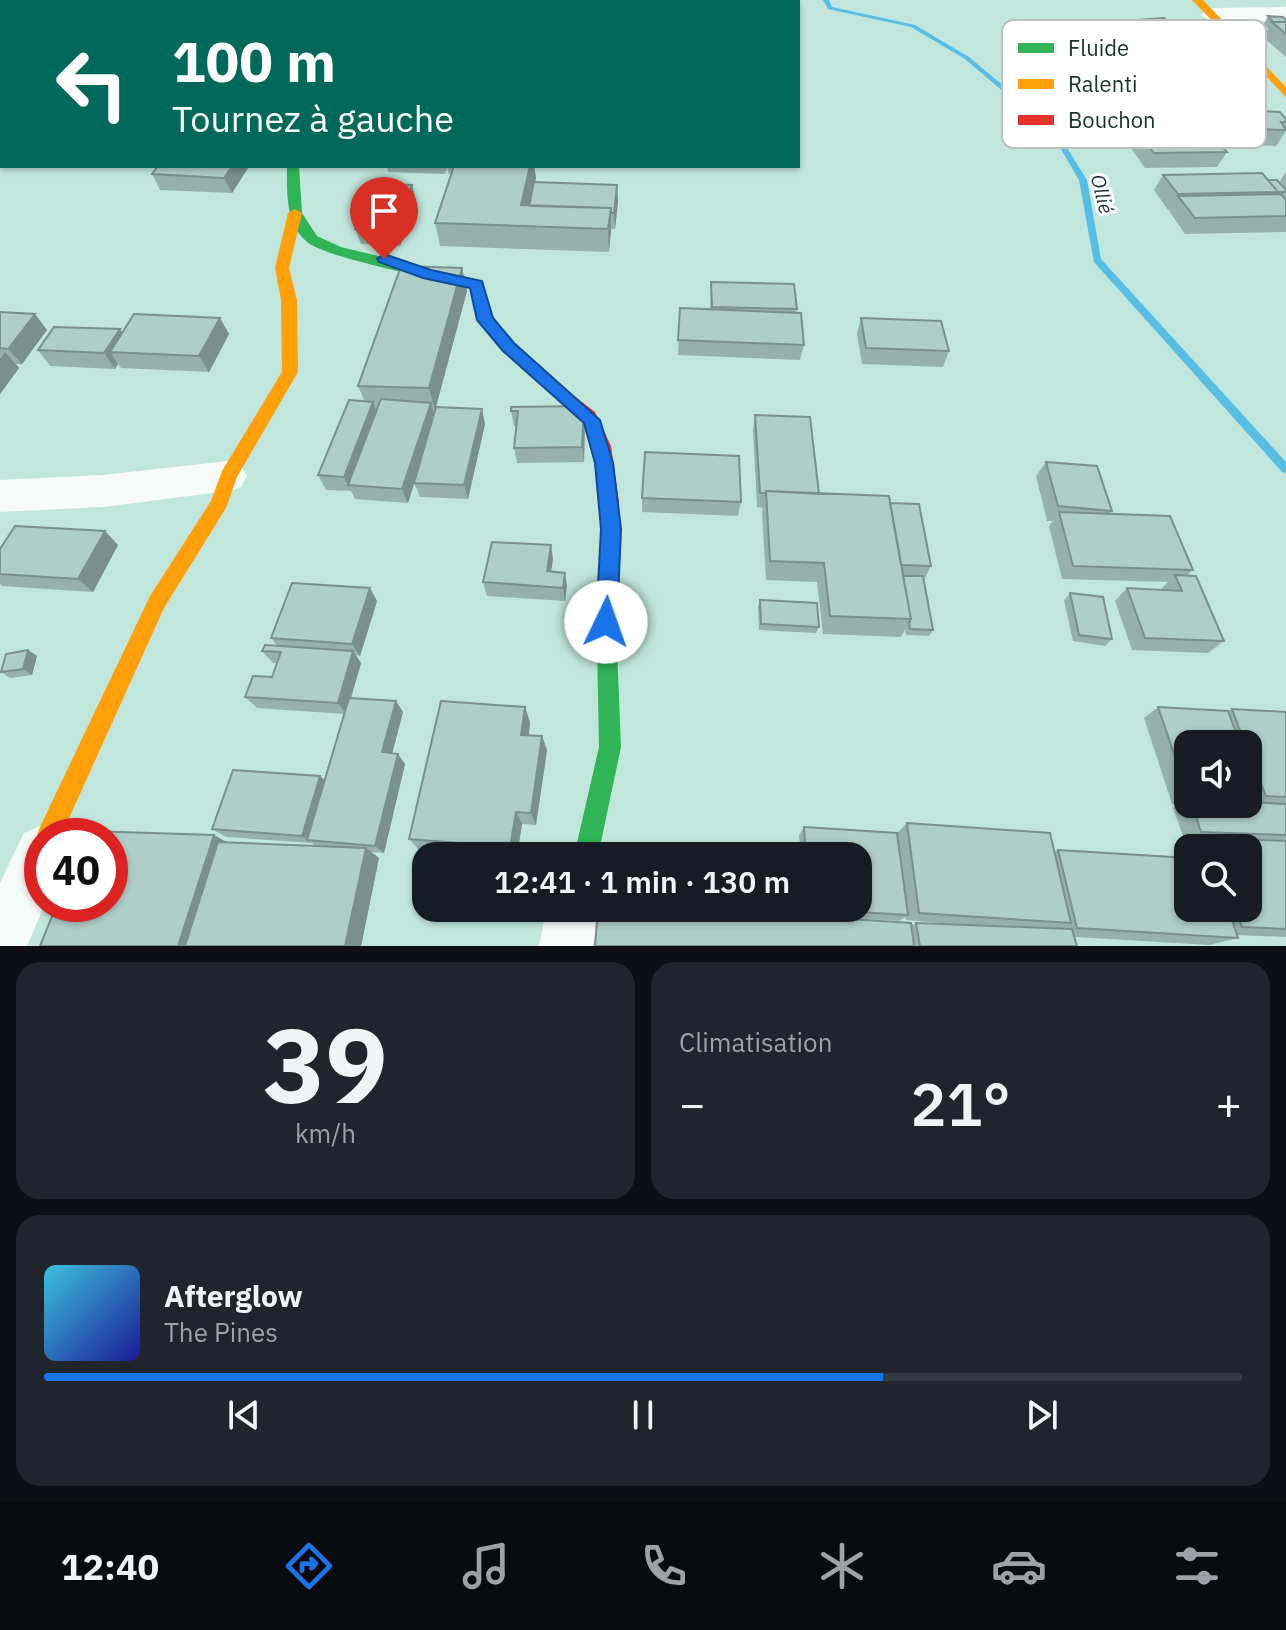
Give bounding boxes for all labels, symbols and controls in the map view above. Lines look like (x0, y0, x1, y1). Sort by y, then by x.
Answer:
legend (1002, 20, 1266, 148)
text: 100 m (172, 25, 336, 97)
icon: left (40, 32, 144, 136)
text: Fluide (1068, 33, 1129, 62)
text: Ralenti (1068, 69, 1137, 98)
text: Tournez à gauche (172, 95, 454, 142)
text: Bouchon (1068, 105, 1156, 134)
water label: Ollié (1085, 171, 1120, 216)
pin (350, 177, 418, 259)
icon: arrive (362, 189, 406, 233)
position arrow (564, 580, 648, 664)
map controls (1174, 730, 1262, 922)
button: sound (1174, 730, 1262, 818)
speed limit sign: 40 (24, 818, 128, 922)
button: search (1174, 834, 1262, 922)
text: 12:41 · 1 min · 130 m (494, 862, 790, 901)
text: 39 (263, 996, 388, 1132)
text: Climatisation (679, 1025, 832, 1059)
text: 21° (910, 1064, 1011, 1143)
text: − (679, 1075, 705, 1132)
text: + (1216, 1075, 1242, 1132)
text: km/h (295, 1116, 356, 1150)
text: Afterglow (164, 1276, 303, 1315)
text: The Pines (164, 1315, 278, 1349)
icon: previous (222, 1393, 266, 1437)
icon: pause (621, 1393, 665, 1437)
icon: next (1020, 1393, 1064, 1437)
icon: directions (281, 1538, 337, 1594)
icon: music (458, 1538, 514, 1594)
icon: phone (636, 1538, 692, 1594)
icon: climate (814, 1538, 870, 1594)
icon: car (991, 1538, 1047, 1594)
icon: filters (1169, 1538, 1225, 1594)
text: 12:40 (61, 1543, 159, 1590)

